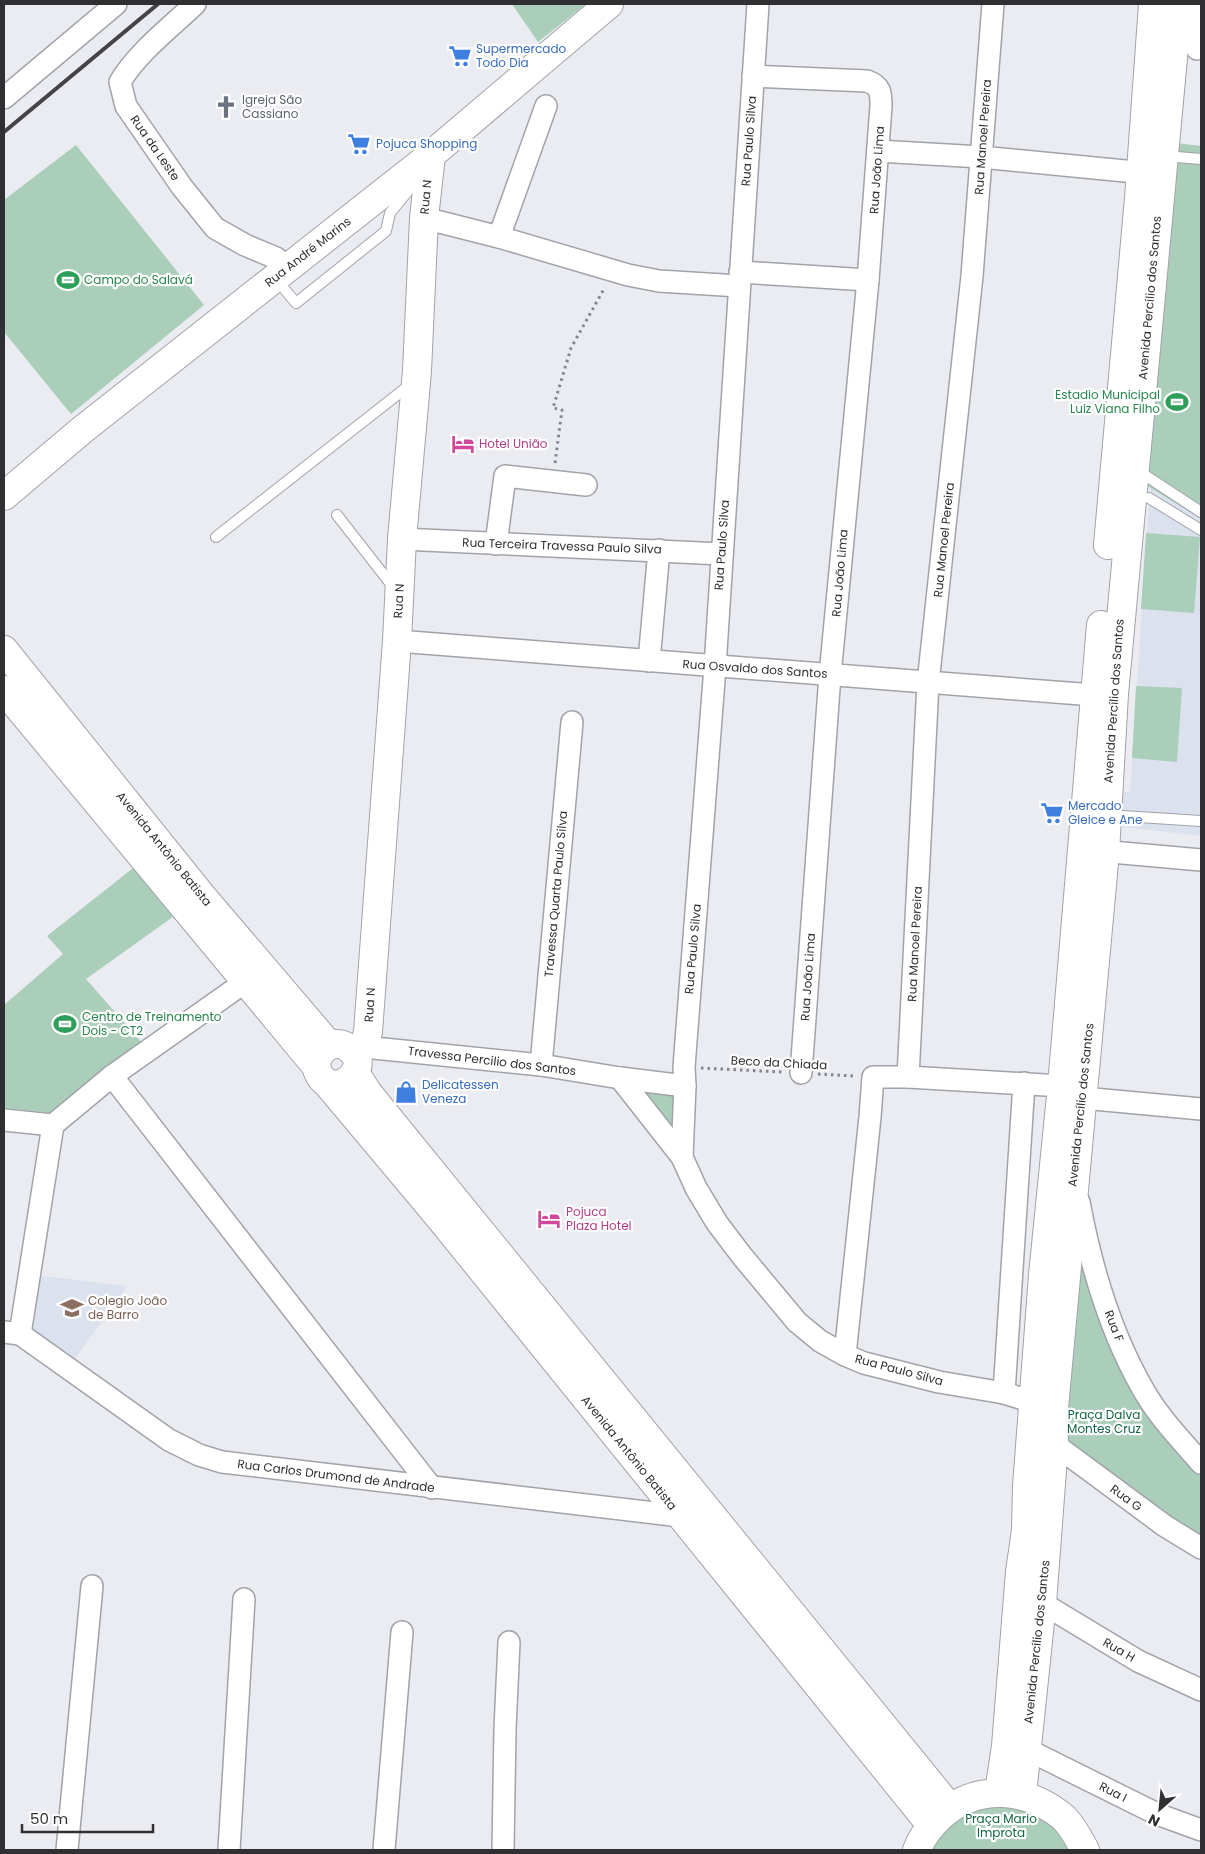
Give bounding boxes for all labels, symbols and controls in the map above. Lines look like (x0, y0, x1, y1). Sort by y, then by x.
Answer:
place label: Supermercado Todo Dia (476, 40, 567, 71)
supermarket icon: Supermercado Todo Dia (447, 43, 473, 69)
street label: Rua Manoel Pereira (970, 79, 995, 195)
place label: Igreja São Cassiano (242, 91, 302, 122)
church icon: Igreja São Cassiano (213, 94, 239, 120)
street label: Rua Paulo Silva (737, 95, 760, 187)
street label: Rua da Leste (127, 112, 184, 184)
street label: Rua João Lima (865, 126, 888, 214)
supermarket icon: Pojuca Shopping (346, 131, 372, 157)
place label: Pojuca Shopping (376, 135, 477, 152)
street label: Rua N (416, 179, 435, 215)
street label: Rua André Marins (261, 213, 354, 291)
street label: Avenida Percílio dos Santos (1134, 215, 1165, 381)
sports icon: Campo do Salavá (55, 267, 81, 293)
place label: Campo do Salavá (84, 271, 193, 288)
place label: Estadio Municipal Luiz Viana Filho (1055, 386, 1160, 417)
sports icon: Estadio Municipal Luiz Viana Filho (1164, 389, 1190, 415)
hotel icon: Hotel União (450, 431, 476, 457)
place label: Hotel União (479, 435, 548, 452)
street label: Rua Manoel Pereira (929, 482, 958, 598)
street label: Rua Paulo Silva (710, 499, 733, 591)
street label: Rua João Lima (827, 528, 852, 617)
street label: Rua Terceira Travessa Paulo Silva (462, 534, 662, 557)
street label: Rua N (389, 583, 408, 619)
street label: Avenida Percílio dos Santos (1099, 618, 1128, 784)
street label: Rua Osvaldo dos Santos (682, 655, 828, 682)
street label: Avenida Antônio Batista (113, 788, 216, 910)
place label: Mercado Gleice e Ane (1068, 797, 1142, 828)
supermarket icon: Mercado Gleice e Ane (1039, 800, 1065, 826)
street label: Travessa Quarta Paulo Silva (540, 810, 571, 978)
street label: Rua Manoel Pereira (903, 886, 926, 1002)
street label: Rua Paulo Silva (680, 903, 705, 995)
street label: Rua João Lima (796, 933, 819, 1021)
street label: Rua N (360, 987, 379, 1023)
place label: Centro de Treinamento Dois - CT2 (82, 1008, 222, 1039)
sports icon: Centro de Treinamento Dois - CT2 (52, 1011, 78, 1037)
street label: Avenida Percílio dos Santos (1063, 1022, 1098, 1188)
street label: Travessa Percilio dos Santos (407, 1042, 577, 1079)
street label: Beco da Chiada (730, 1051, 828, 1074)
place label: Delicatessen Veneza (422, 1076, 499, 1107)
shop icon: Delicatessen Veneza (393, 1079, 419, 1105)
place label: Pojuca Plaza Hotel (566, 1203, 632, 1234)
hotel icon: Pojuca Plaza Hotel (536, 1206, 562, 1232)
place label: Colegio João de Barro (88, 1292, 167, 1323)
school or university icon: Colegio João de Barro (59, 1295, 85, 1321)
street label: Rua F (1101, 1308, 1128, 1344)
street label: Rua Paulo Silva (853, 1350, 945, 1389)
street label: Avenida Antônio Batista (578, 1392, 681, 1514)
park label: Praça Dalva Montes Cruz (1067, 1406, 1141, 1437)
street label: Rua Carlos Drumond de Andrade (236, 1455, 436, 1496)
street label: Rua G (1107, 1480, 1146, 1515)
street label: Avenida Percílio dos Santos (1019, 1559, 1054, 1725)
street label: Rua H (1100, 1634, 1138, 1666)
street label: Rua I (1096, 1777, 1130, 1806)
north arrow (1135, 1784, 1185, 1834)
scale bar (22, 1802, 154, 1834)
text: 50 m (30, 1808, 68, 1829)
text: N (1145, 1809, 1163, 1832)
park label: Praça Mario Improta (965, 1810, 1037, 1841)

